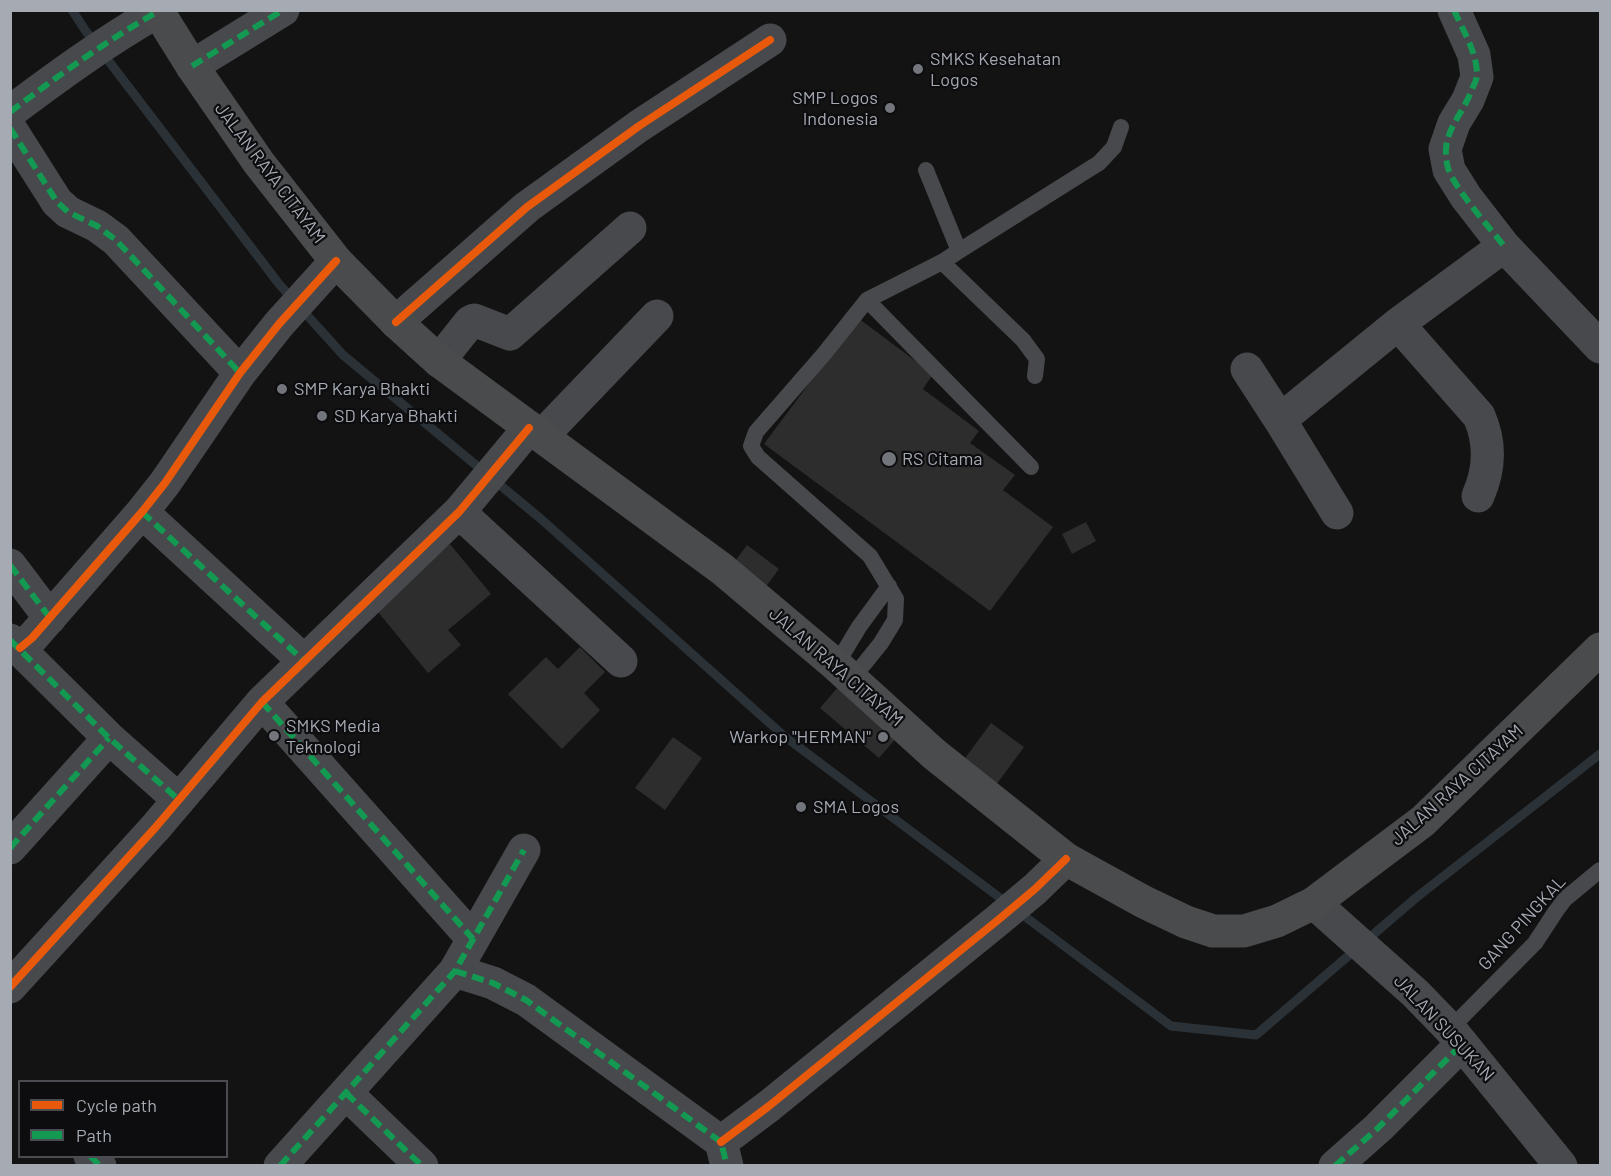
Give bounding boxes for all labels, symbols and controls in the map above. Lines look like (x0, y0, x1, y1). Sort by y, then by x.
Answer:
place label: SMKS Kesehatan Logos (930, 48, 1061, 90)
marker: SMKS Kesehatan Logos (911, 62, 925, 76)
place label: SMP Logos Indonesia (792, 87, 878, 130)
street label: JALAN RAYA CITAYAM (210, 98, 330, 248)
marker: SMP Logos Indonesia (883, 101, 897, 115)
place label: SMP Karya Bhakti (294, 378, 430, 400)
marker: SMP Karya Bhakti (275, 382, 289, 396)
place label: SD Karya Bhakti (334, 405, 458, 427)
marker: SD Karya Bhakti (315, 409, 329, 423)
place label: RS Citama (902, 448, 982, 470)
marker: RS Citama (880, 450, 898, 468)
street label: JALAN RAYA CITAYAM (765, 603, 907, 731)
place label: SMKS Media Teknologi (286, 715, 380, 758)
street label: JALAN RAYA CITAYAM (1386, 720, 1528, 850)
place label: Warkop "HERMAN" (729, 726, 871, 748)
marker: SMKS Media Teknologi (267, 729, 281, 743)
marker: Warkop "HERMAN" (876, 730, 890, 744)
place label: SMA Logos (813, 796, 899, 818)
marker: SMA Logos (794, 800, 808, 814)
street label: GANG PINGKAL (1474, 871, 1570, 975)
street label: JALAN SUSUKAN (1389, 970, 1499, 1086)
legend (18, 1080, 228, 1158)
text: Cycle path (76, 1094, 157, 1116)
text: Path (76, 1124, 112, 1146)

